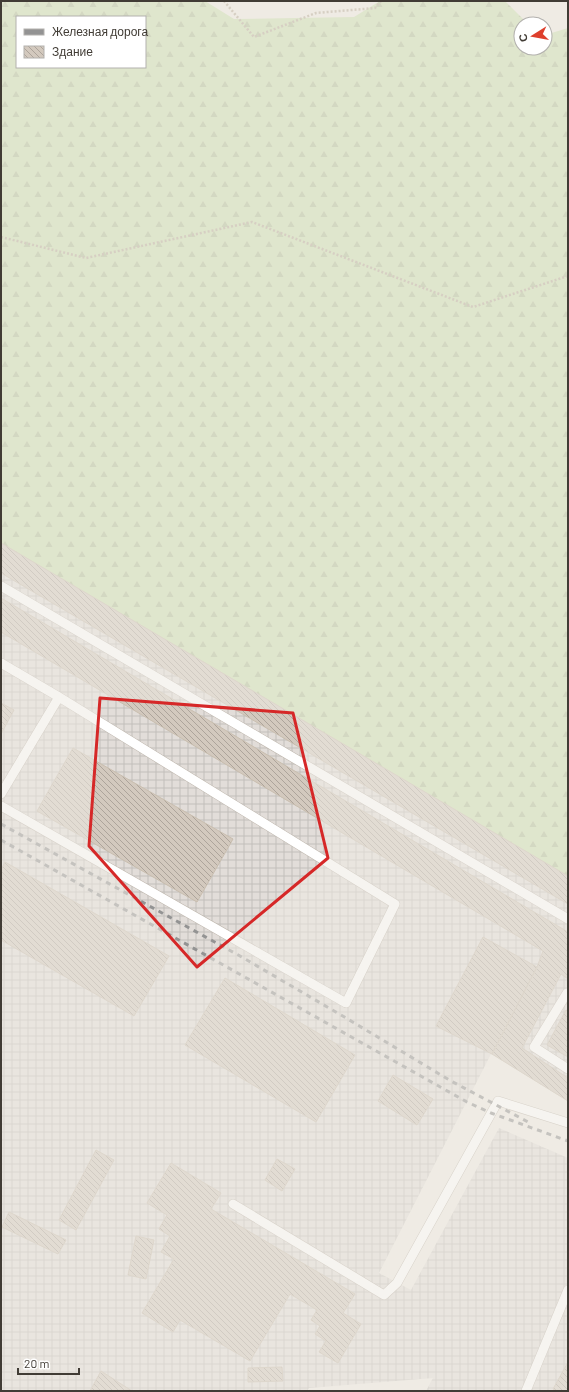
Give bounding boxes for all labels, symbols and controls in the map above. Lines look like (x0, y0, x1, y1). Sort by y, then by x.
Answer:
legend (16, 16, 146, 68)
north arrow (513, 16, 553, 56)
text: Железная дорога (52, 24, 148, 39)
text: С (516, 33, 530, 43)
text: Здание (52, 44, 93, 59)
scale bar (18, 1350, 79, 1376)
text: 20 m (24, 1356, 50, 1370)

